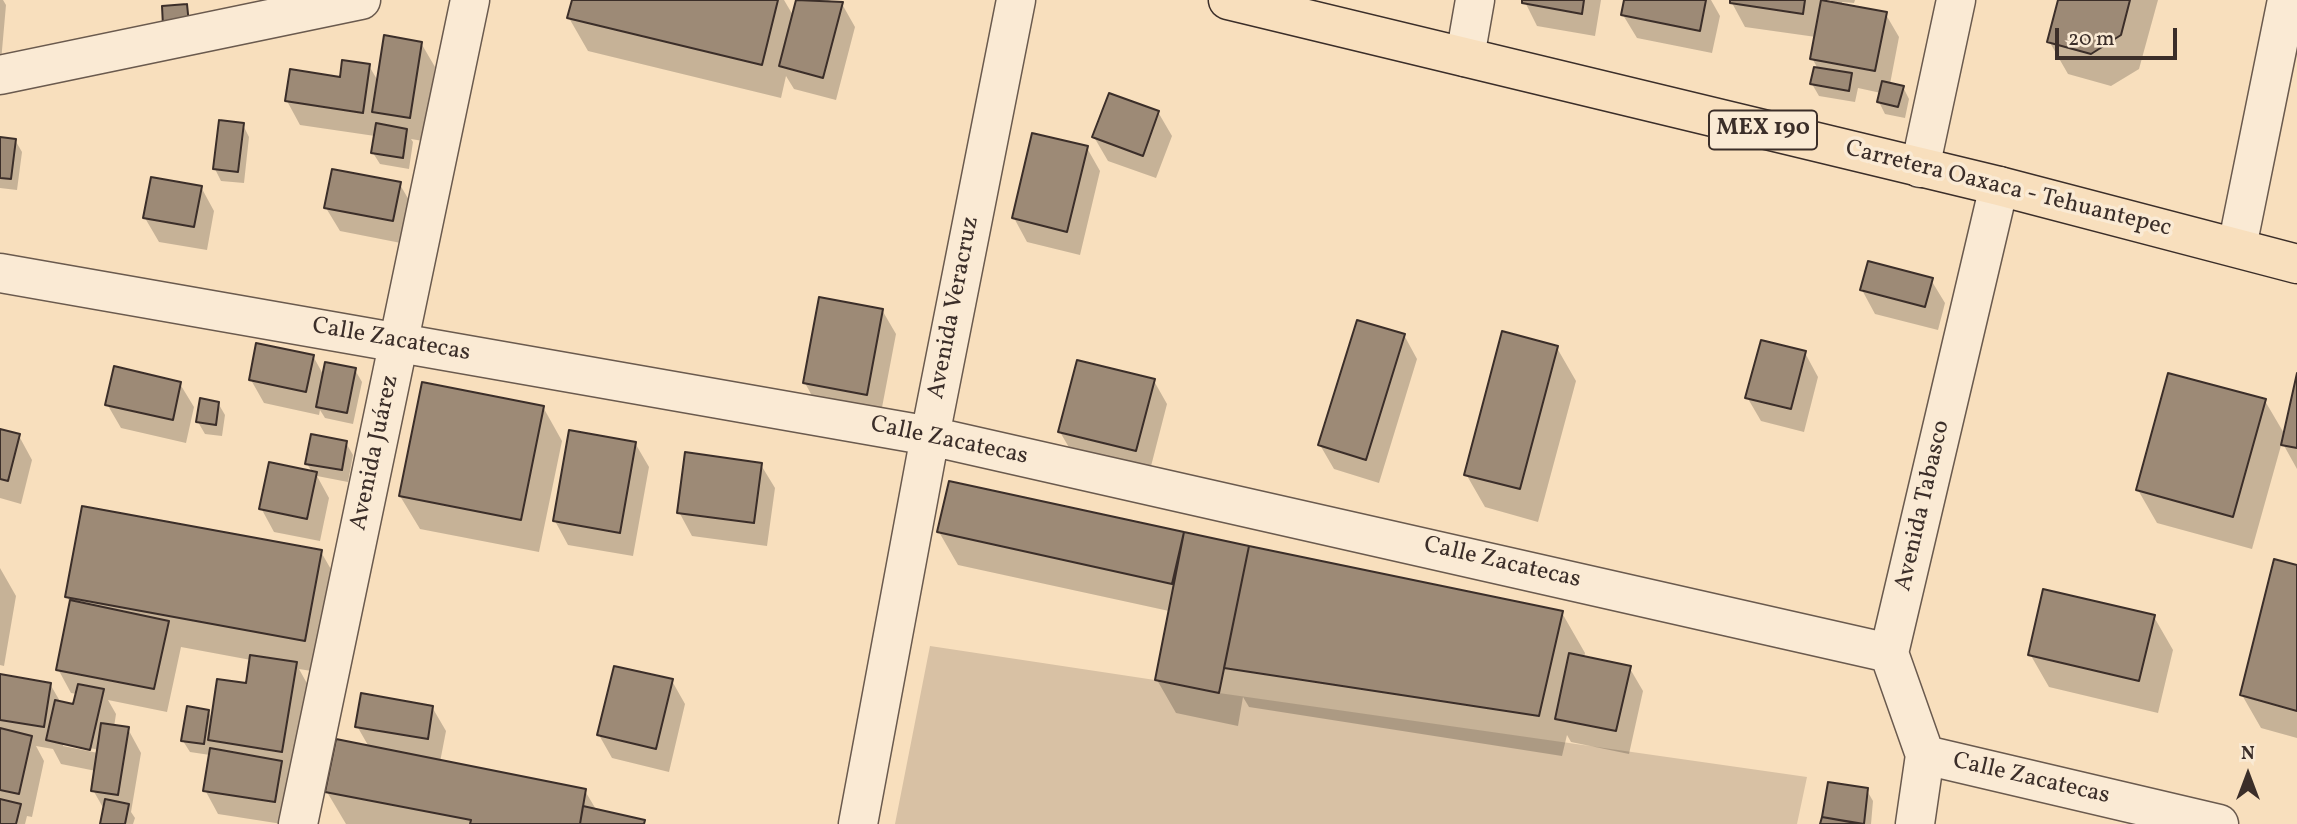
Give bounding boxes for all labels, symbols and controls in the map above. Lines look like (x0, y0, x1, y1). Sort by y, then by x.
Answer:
scale bar (2059, 14, 2182, 58)
text: 20 m (2068, 25, 2114, 54)
road number: MEX 190 (1709, 111, 1817, 150)
street label: Carretera Oaxaca - Tehuantepec (1842, 136, 2174, 244)
street label: Avenida Veracruz (923, 214, 987, 402)
street label: Calle Zacatecas (310, 313, 472, 369)
street label: Avenida Juárez (345, 373, 407, 533)
street label: Calle Zacatecas (868, 411, 1030, 473)
street label: Avenida Tabasco (1890, 418, 1958, 594)
street label: Calle Zacatecas (1421, 532, 1583, 596)
north arrow (2213, 740, 2283, 810)
text: N (2241, 741, 2255, 767)
street label: Calle Zacatecas (1950, 748, 2112, 812)

